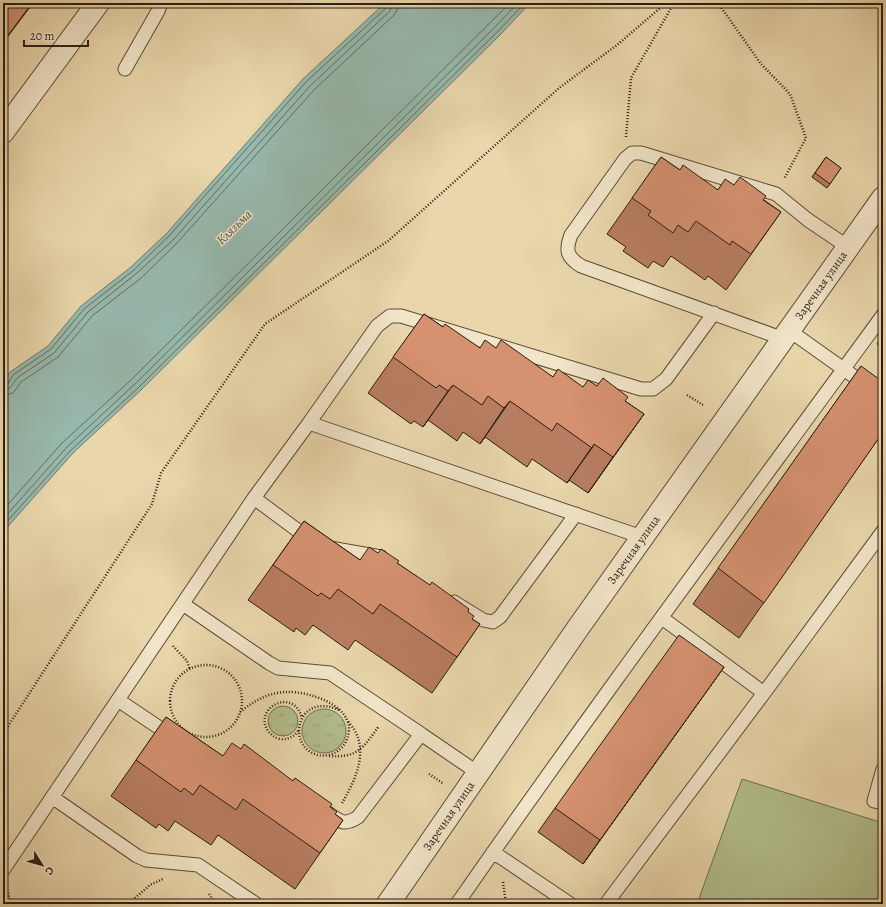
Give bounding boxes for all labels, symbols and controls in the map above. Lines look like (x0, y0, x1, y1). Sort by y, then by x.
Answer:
scale bar (24, 22, 88, 48)
text: 20 m (30, 28, 54, 44)
water label: Клязьма (213, 206, 255, 248)
street label: Заречная улица (791, 248, 851, 323)
street label: Заречная улица (604, 512, 664, 587)
street label: Заречная улица (419, 778, 478, 854)
north arrow (22, 845, 62, 885)
text: С (41, 863, 58, 878)

